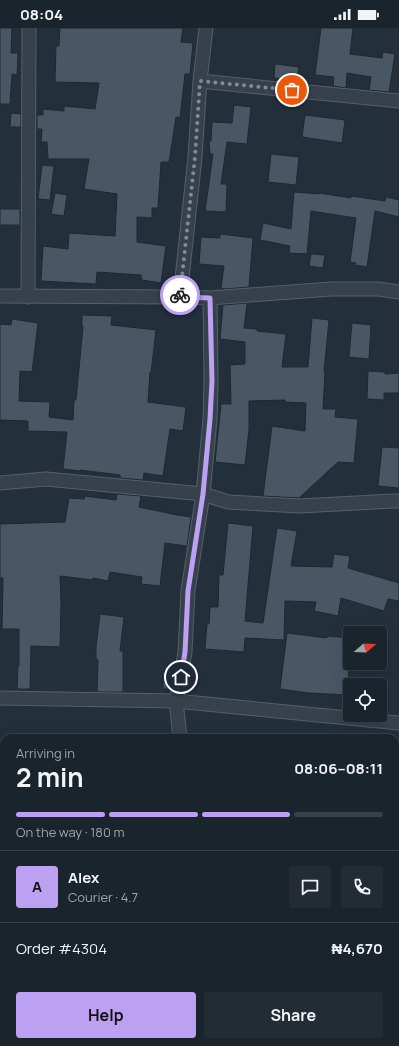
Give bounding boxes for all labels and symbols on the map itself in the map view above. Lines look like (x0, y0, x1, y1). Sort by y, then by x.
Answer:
pin (275, 73, 309, 107)
courier (160, 275, 200, 315)
north arrow (343, 626, 387, 670)
pin (164, 660, 198, 694)

